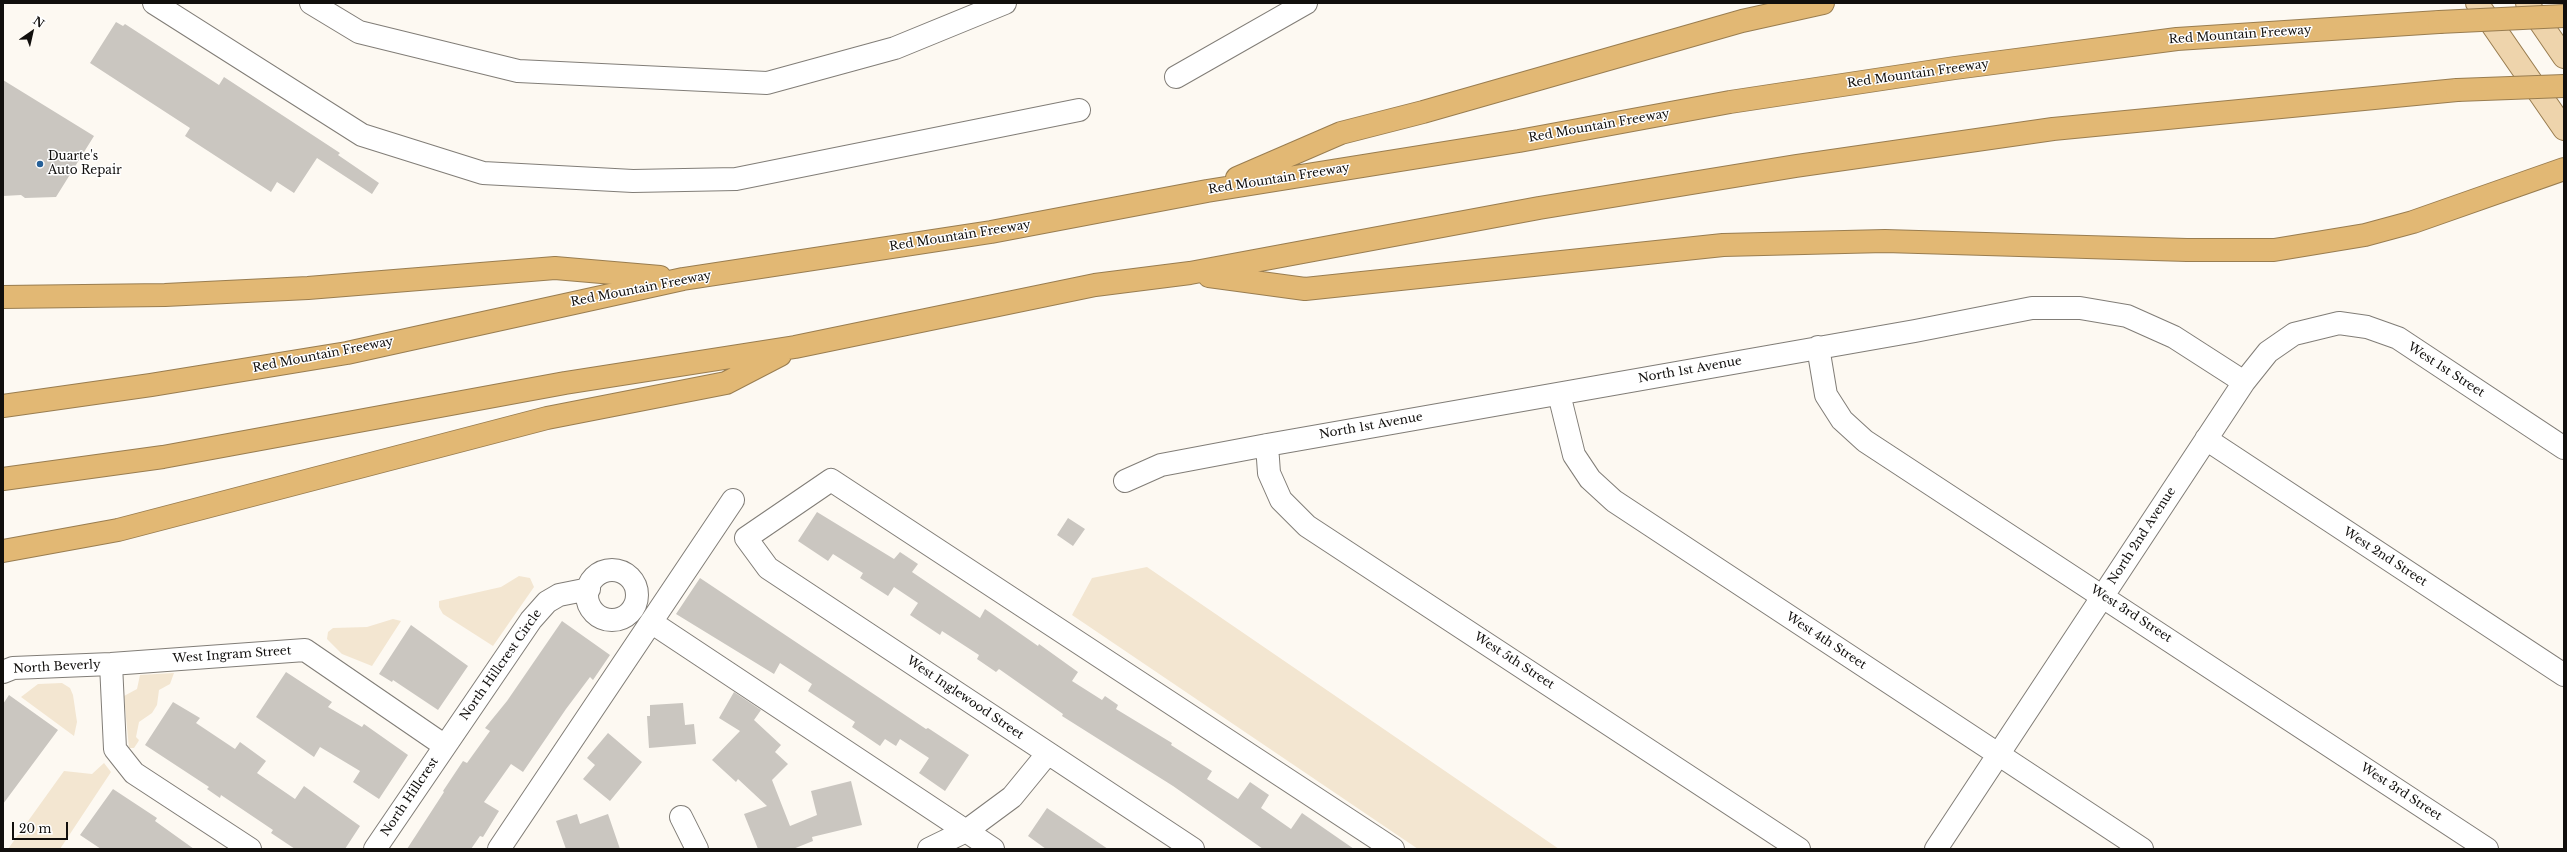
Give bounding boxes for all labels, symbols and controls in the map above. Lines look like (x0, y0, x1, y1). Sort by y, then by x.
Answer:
north arrow (12, 12, 52, 52)
text: N (31, 13, 47, 31)
street label: Red Mountain Freeway (2168, 23, 2312, 47)
street label: Red Mountain Freeway (1846, 57, 1990, 91)
street label: Red Mountain Freeway (1527, 106, 1671, 146)
place label: Duarte's Auto Repair (48, 150, 122, 178)
marker: Duarte's Auto Repair (35, 159, 45, 169)
street label: Red Mountain Freeway (1207, 161, 1351, 197)
street label: Red Mountain Freeway (888, 218, 1032, 254)
street label: Red Mountain Freeway (569, 268, 713, 310)
street label: Red Mountain Freeway (251, 334, 395, 376)
street label: West 1st Street (2405, 340, 2487, 400)
street label: North 1st Avenue (1637, 354, 1743, 386)
street label: North 1st Avenue (1318, 410, 1424, 442)
street label: North 2nd Avenue (2105, 485, 2179, 587)
street label: West 2nd Street (2340, 525, 2430, 589)
street label: West 3rd Street (2088, 582, 2174, 646)
street label: North Hillcrest Circle (457, 607, 545, 723)
street label: West 4th Street (1783, 610, 1869, 672)
street label: West 5th Street (1471, 630, 1557, 692)
street label: West Ingram Street (172, 644, 292, 666)
street label: West Inglewood Street (904, 653, 1026, 743)
street label: North Beverly (13, 658, 101, 676)
street label: North Hillcrest (378, 755, 442, 839)
street label: West 3rd Street (2358, 760, 2444, 824)
scale bar (14, 814, 70, 840)
text: 20 m (19, 821, 51, 836)

